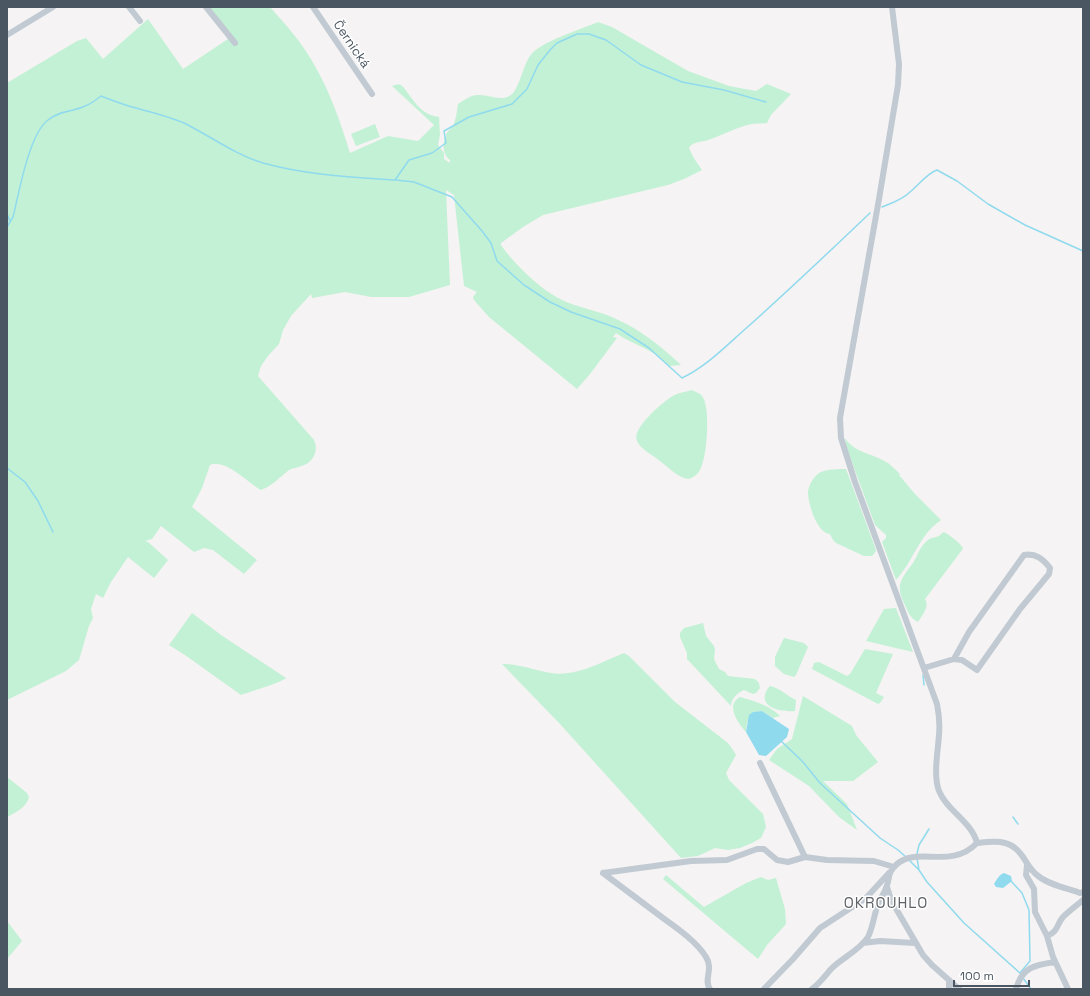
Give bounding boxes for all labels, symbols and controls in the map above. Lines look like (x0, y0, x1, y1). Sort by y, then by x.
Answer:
street label: Černická (330, 17, 374, 72)
district label: OKROUHLO (844, 893, 928, 912)
scale bar (954, 962, 1029, 988)
text: 100 m (960, 968, 994, 984)

